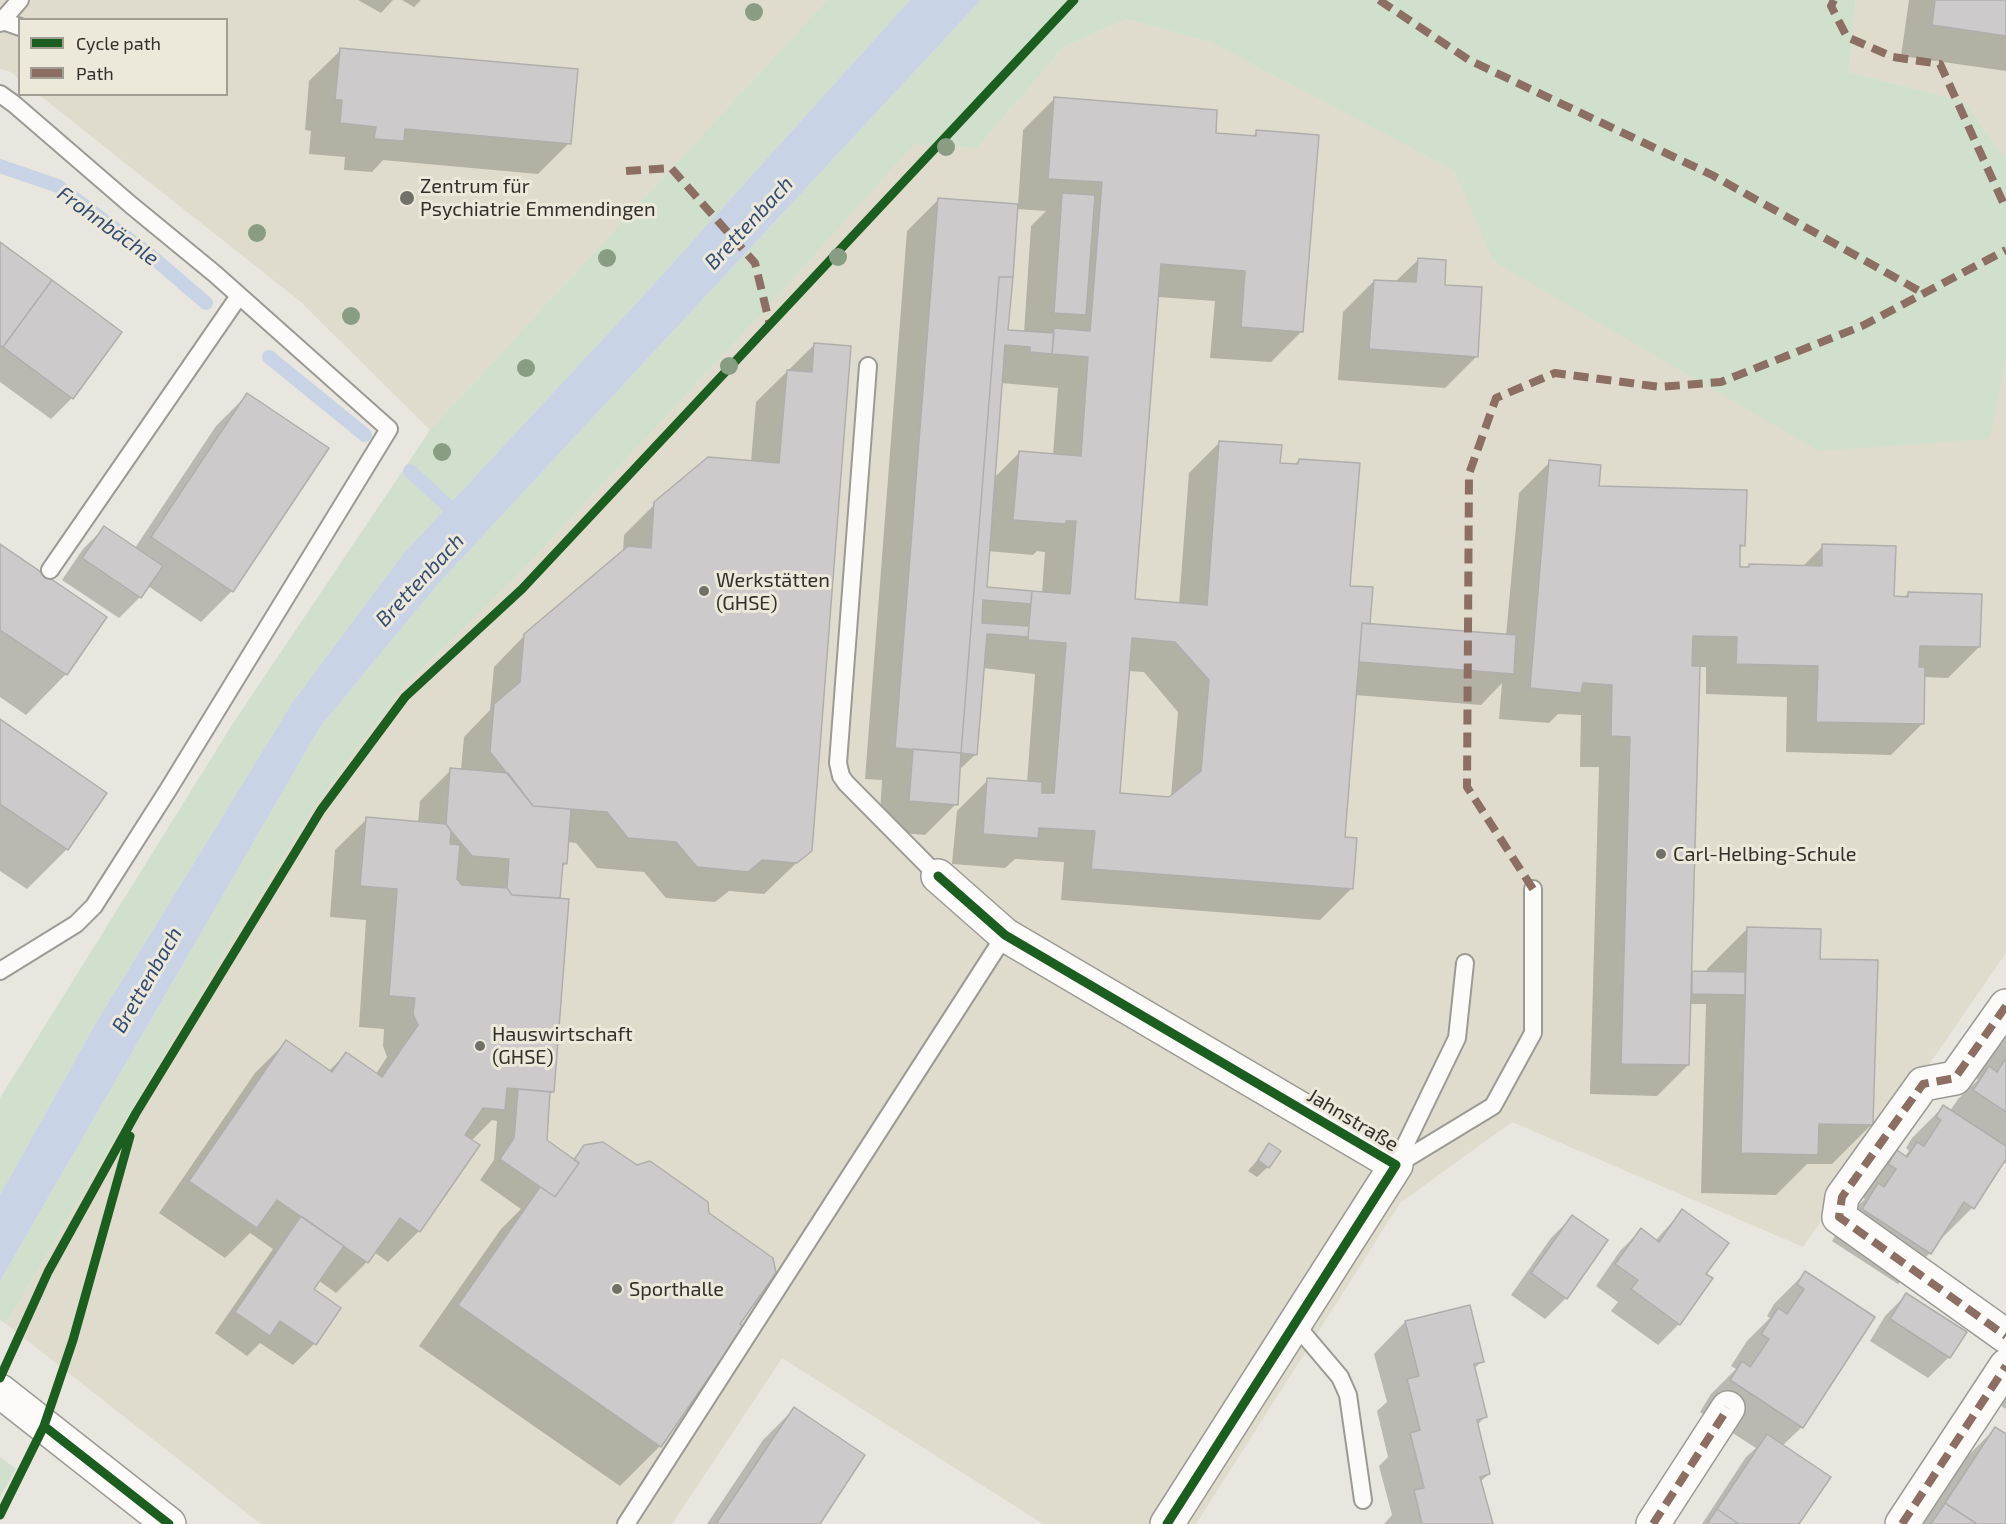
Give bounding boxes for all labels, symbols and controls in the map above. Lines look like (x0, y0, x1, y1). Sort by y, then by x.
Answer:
legend (18, 18, 228, 96)
text: Cycle path (76, 32, 161, 54)
text: Path (76, 62, 114, 84)
water label: Brettenbach (700, 171, 798, 275)
place label: Zentrum für Psychiatrie Emmendingen (420, 174, 656, 221)
water label: Frohnbächle (52, 181, 164, 271)
marker: Zentrum für Psychiatrie Emmendingen (398, 189, 416, 207)
water label: Brettenbach (371, 528, 469, 632)
place label: Werkstätten (GHSE) (716, 568, 830, 615)
marker: Werkstätten (GHSE) (697, 584, 711, 598)
place label: Carl-Helbing-Schule (1673, 842, 1857, 866)
marker: Carl-Helbing-Schule (1654, 847, 1668, 861)
water label: Brettenbach (107, 923, 187, 1037)
place label: Hauswirtschaft (GHSE) (492, 1022, 633, 1069)
marker: Hauswirtschaft (GHSE) (473, 1039, 487, 1053)
street label: Jahnstraße (1303, 1083, 1403, 1157)
place label: Sporthalle (629, 1277, 724, 1301)
marker: Sporthalle (610, 1282, 624, 1296)

